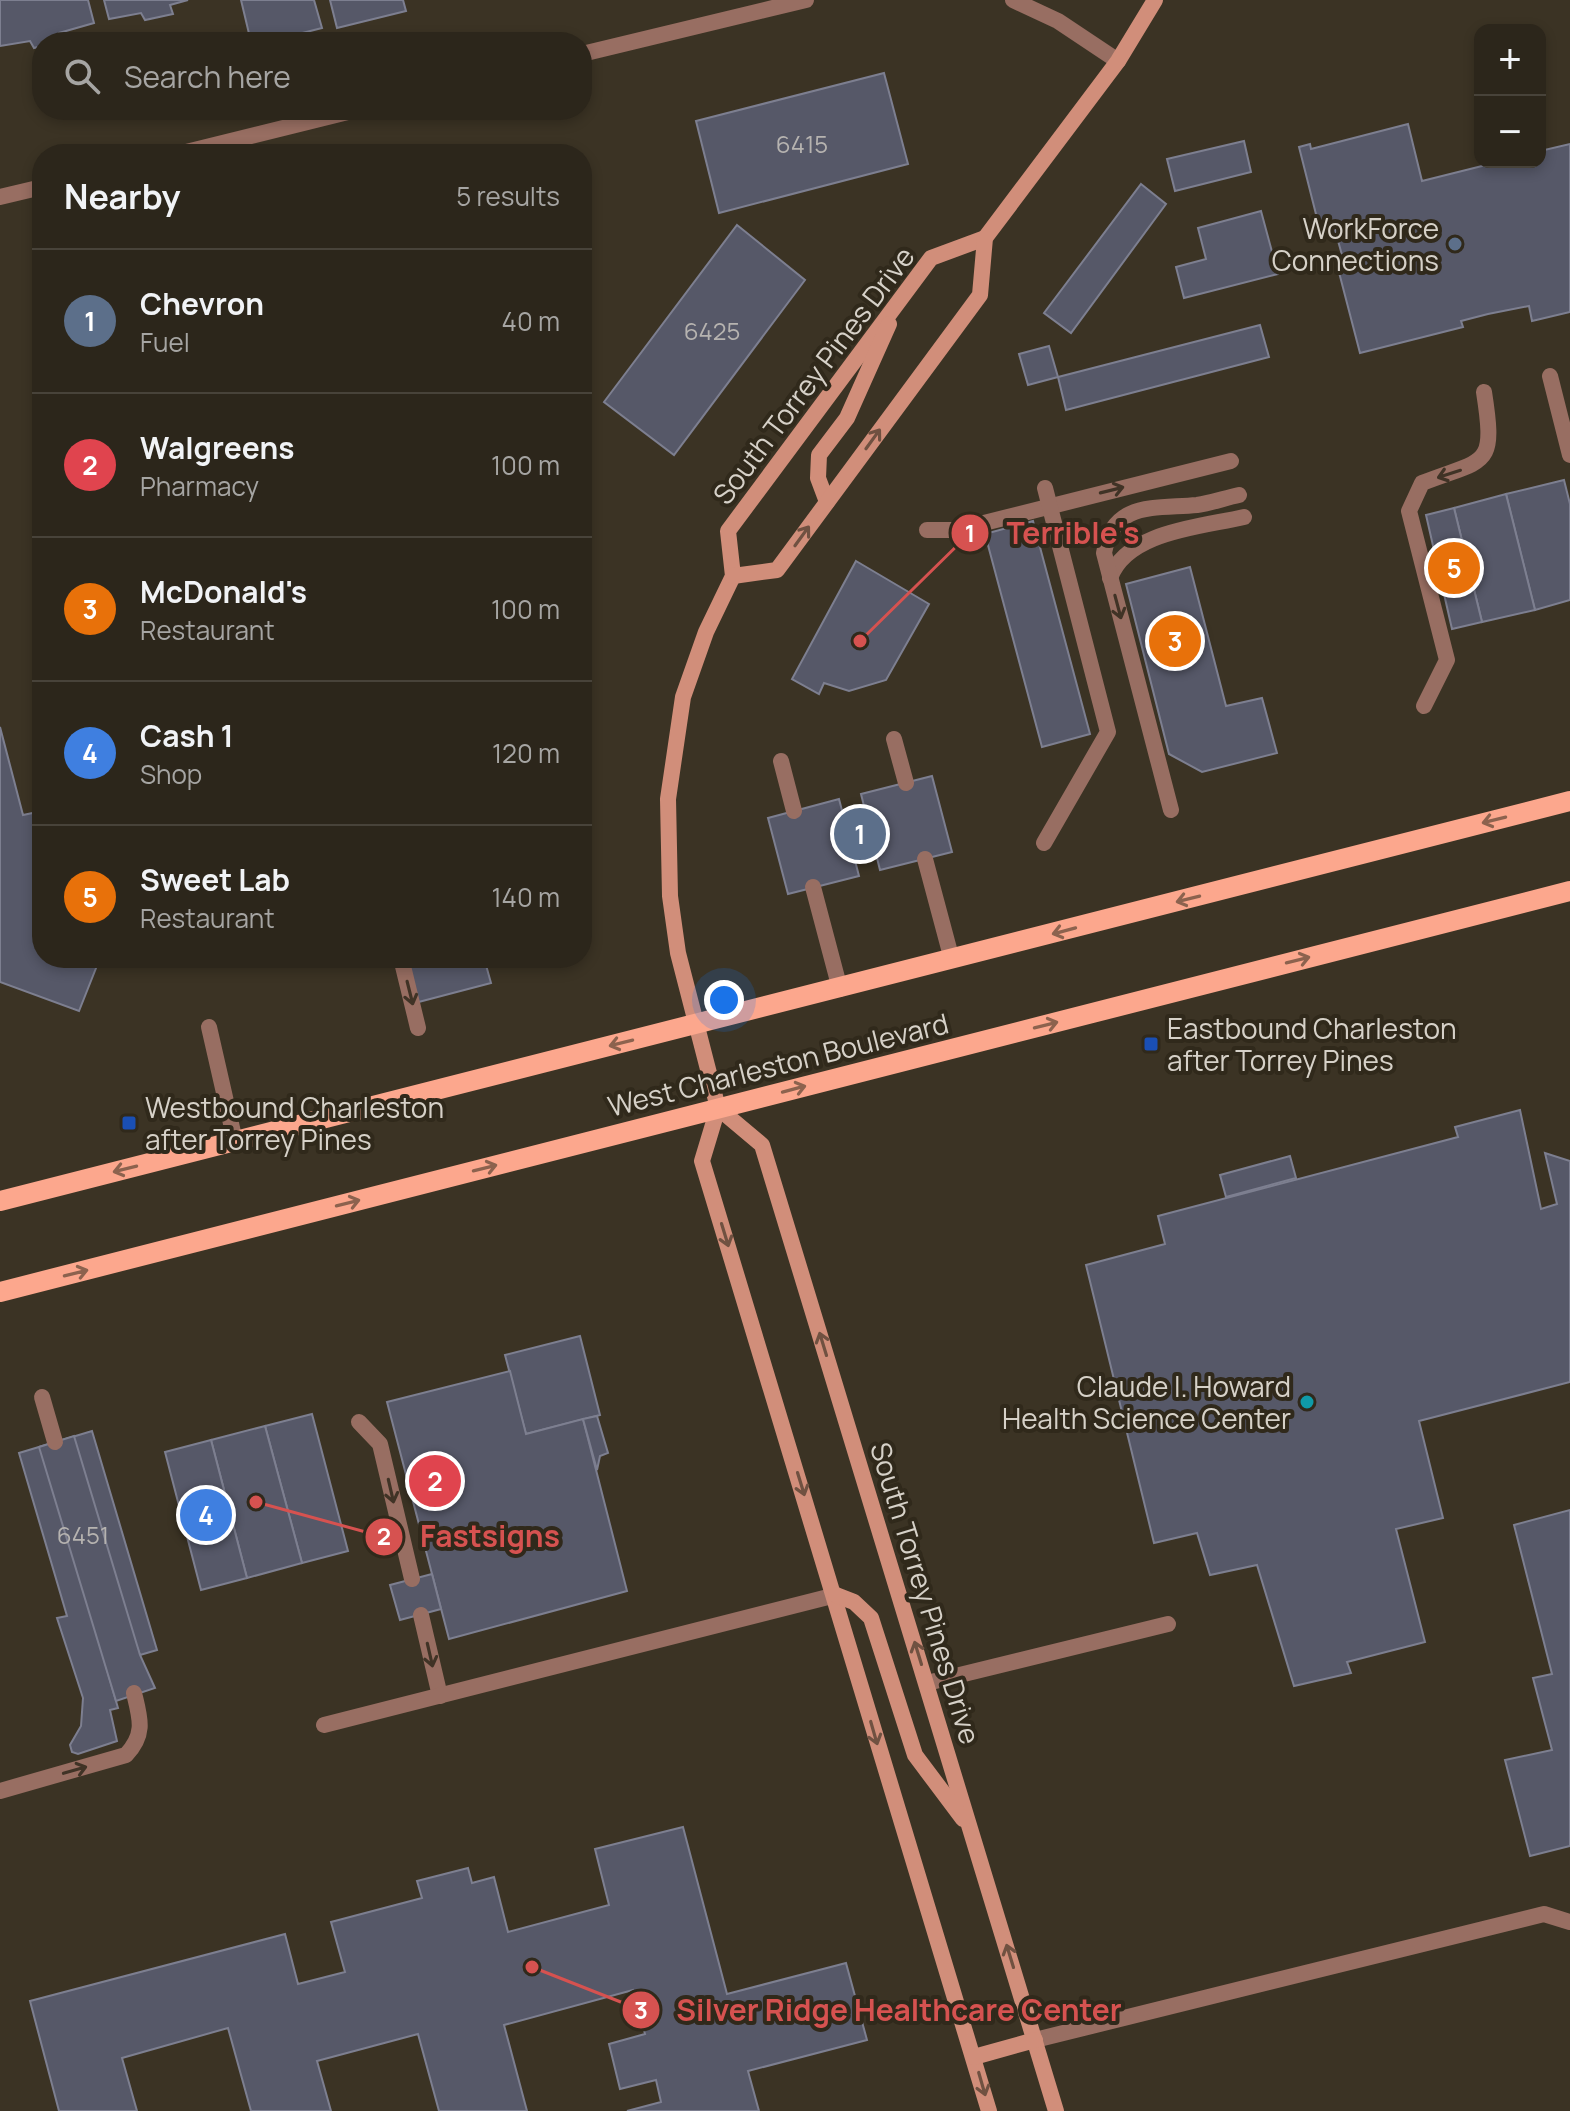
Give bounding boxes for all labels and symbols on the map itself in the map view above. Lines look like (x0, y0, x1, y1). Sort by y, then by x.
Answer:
house number: 6415 (776, 127, 828, 160)
place label: WorkForce Connections (1272, 209, 1439, 279)
marker: WorkForce Connections (1446, 235, 1464, 253)
street label: South Torrey Pines Drive (704, 238, 922, 512)
house number: 6425 (684, 314, 740, 347)
one-way arrow (865, 429, 882, 451)
one-way arrow (1436, 467, 1461, 482)
one-way arrow (1099, 482, 1125, 497)
callout: Terrible's (950, 506, 1155, 560)
text: Terrible's (1007, 512, 1139, 553)
text: 1 (965, 516, 975, 549)
one-way arrow (794, 526, 810, 548)
pin: 5 (1428, 538, 1480, 598)
one-way arrow (1111, 594, 1126, 620)
pin: 3 (1149, 611, 1201, 671)
pin: 1 (834, 804, 886, 864)
one-way arrow (1482, 814, 1508, 829)
one-way arrow (1175, 893, 1201, 908)
one-way arrow (1051, 925, 1077, 940)
one-way arrow (1284, 952, 1310, 967)
one-way arrow (403, 980, 418, 1006)
your location (704, 980, 744, 1020)
street label: West Charleston Boulevard (604, 1003, 952, 1125)
place label: Eastbound Charleston after Torrey Pines (1167, 1009, 1457, 1079)
one-way arrow (1032, 1016, 1058, 1031)
marker: Eastbound Charleston after Torrey Pines (1142, 1035, 1160, 1053)
one-way arrow (608, 1036, 634, 1051)
one-way arrow (780, 1081, 806, 1096)
place label: Westbound Charleston after Torrey Pines (145, 1088, 444, 1158)
marker: Westbound Charleston after Torrey Pines (120, 1114, 138, 1132)
one-way arrow (472, 1160, 498, 1175)
one-way arrow (112, 1163, 138, 1178)
one-way arrow (334, 1195, 360, 1210)
one-way arrow (718, 1222, 733, 1248)
one-way arrow (62, 1265, 88, 1280)
one-way arrow (815, 1331, 830, 1357)
place label: Claude I. Howard Health Science Center (1002, 1367, 1291, 1437)
marker: Claude I. Howard Health Science Center (1298, 1393, 1316, 1411)
street label: South Torrey Pines Drive (862, 1438, 990, 1748)
pin: 2 (409, 1451, 461, 1511)
one-way arrow (795, 1471, 810, 1496)
one-way arrow (384, 1477, 399, 1503)
pin: 4 (180, 1485, 232, 1545)
callout: Fastsigns (364, 1510, 576, 1564)
text: Fastsigns (420, 1515, 560, 1556)
house number: 6451 (57, 1518, 109, 1551)
text: 2 (377, 1519, 391, 1552)
one-way arrow (910, 1641, 925, 1667)
one-way arrow (423, 1642, 438, 1668)
one-way arrow (867, 1720, 882, 1746)
one-way arrow (61, 1762, 87, 1777)
one-way arrow (1002, 1943, 1017, 1969)
callout: Silver Ridge Healthcare Center (621, 1983, 1138, 2037)
text: Silver Ridge Healthcare Center (676, 1989, 1122, 2030)
text: 3 (634, 1993, 648, 2026)
one-way arrow (975, 2070, 990, 2096)

